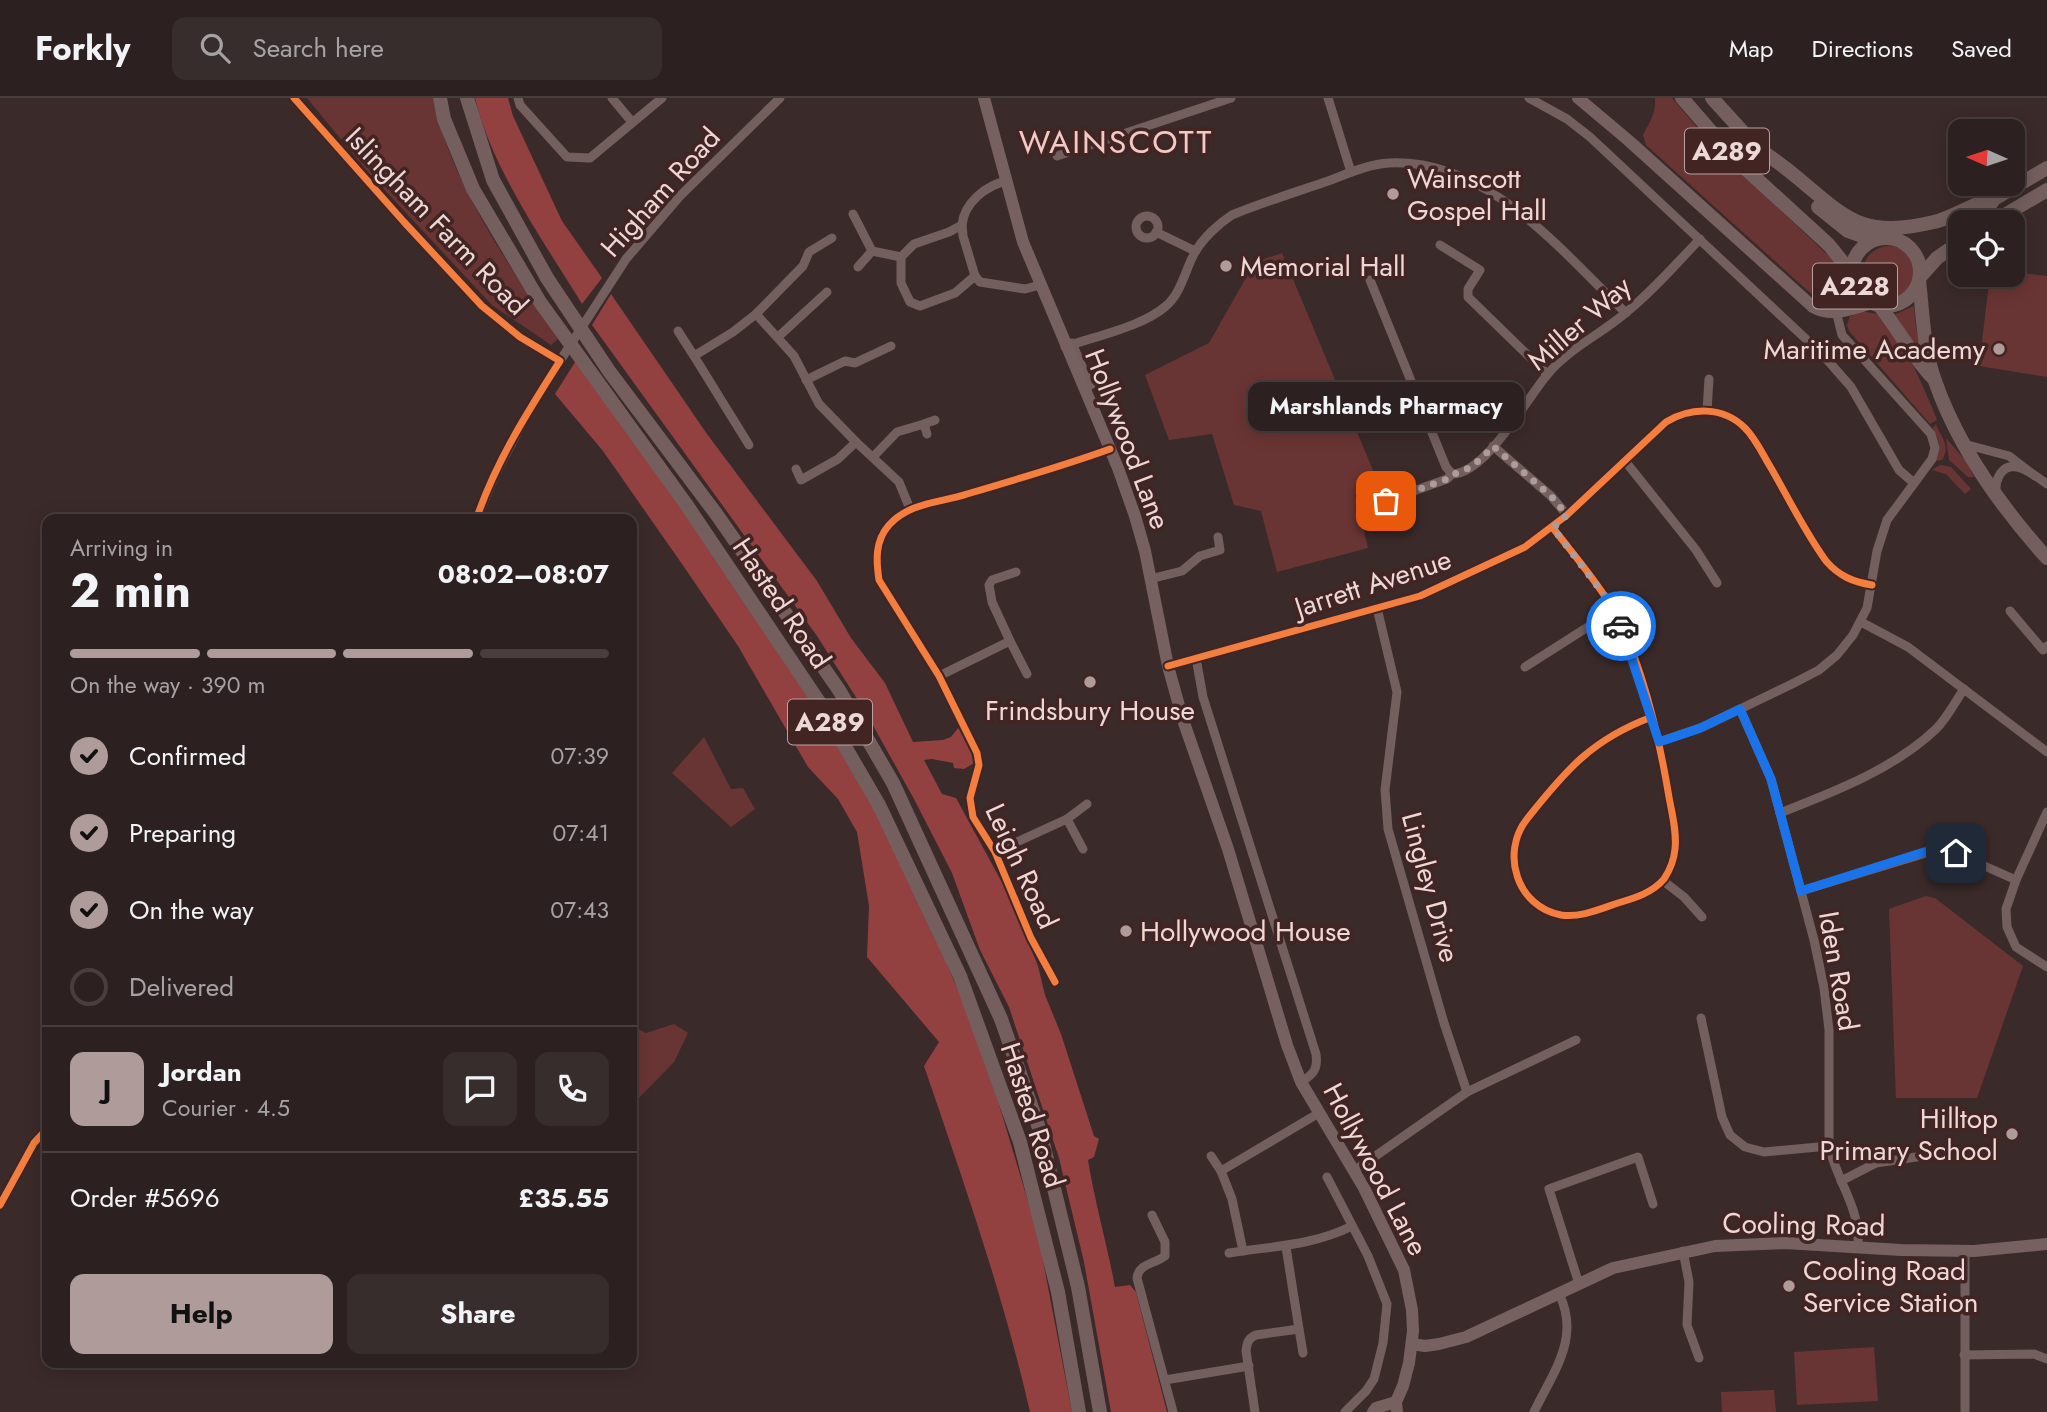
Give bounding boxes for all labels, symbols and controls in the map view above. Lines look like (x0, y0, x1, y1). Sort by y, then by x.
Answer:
search box (172, 17, 662, 80)
text: Forkly (35, 25, 130, 72)
icon: search (196, 29, 234, 67)
text: Search here (252, 29, 384, 67)
text: Map (1729, 31, 1774, 66)
text: Directions (1812, 31, 1913, 66)
text: Saved (1951, 31, 2012, 66)
street label: Islingham Farm Road (336, 118, 537, 325)
street label: Higham Road (591, 118, 730, 266)
district label: WAINSCOTT (1019, 119, 1213, 165)
north arrow (1948, 119, 2025, 196)
map controls (1948, 119, 2025, 287)
road number: A289 (1685, 128, 1769, 174)
place label: Wainscott Gospel Hall (1407, 158, 1547, 231)
marker: Wainscott Gospel Hall (1385, 186, 1401, 202)
button: locate (1948, 210, 2025, 287)
place label: Memorial Hall (1240, 246, 1406, 287)
marker: Memorial Hall (1218, 258, 1234, 274)
road number: A228 (1813, 264, 1897, 308)
street label: Miller Way (1518, 266, 1641, 380)
place label: Maritime Academy (1764, 329, 1986, 370)
marker: Maritime Academy (1991, 341, 2007, 357)
street label: Hollywood Lane (1074, 343, 1181, 535)
callout: Marshlands Pharmacy (1248, 382, 1524, 431)
text: Marshlands Pharmacy (1269, 389, 1503, 423)
pin (1356, 471, 1416, 531)
icon: bag (1367, 482, 1405, 520)
street label: Hasted Road (722, 529, 841, 677)
text: Arriving in (70, 531, 173, 565)
street label: Jarrett Avenue (1286, 539, 1457, 629)
text: 08:02–08:07 (438, 555, 609, 593)
text: 2 min (70, 558, 191, 624)
courier (1586, 591, 1656, 661)
icon: car (1602, 607, 1640, 645)
text: On the way · 390 m (70, 668, 265, 702)
marker: Frindsbury House (1082, 674, 1098, 690)
place label: Frindsbury House (985, 690, 1195, 731)
road number: A289 (788, 700, 872, 744)
icon: check (70, 737, 108, 775)
text: Confirmed (129, 737, 246, 775)
text: 07:39 (550, 739, 609, 773)
street label: Leigh Road (975, 797, 1068, 935)
street label: Lingley Drive (1391, 807, 1470, 967)
icon: check (70, 814, 108, 852)
text: Preparing (129, 814, 236, 852)
text: 07:41 (552, 816, 609, 850)
pin (1926, 823, 1986, 883)
icon: home (1937, 834, 1975, 872)
icon: check (70, 891, 108, 929)
text: On the way (129, 891, 254, 929)
text: 07:43 (550, 893, 609, 927)
street label: Iden Road (1808, 908, 1869, 1034)
place label: Hollywood House (1140, 911, 1351, 952)
marker: Hollywood House (1118, 923, 1134, 939)
text: Delivered (129, 968, 234, 1006)
street label: Hasted Road (990, 1037, 1075, 1193)
button: chat (443, 1052, 517, 1126)
button: phone (535, 1052, 609, 1126)
text: Jordan (162, 1053, 242, 1091)
text: J (103, 1070, 111, 1108)
street label: Hollywood Lane (1313, 1076, 1438, 1263)
text: Courier · 4.5 (162, 1091, 290, 1125)
place label: Hilltop Primary School (1819, 1098, 1998, 1171)
marker: Hilltop Primary School (2004, 1126, 2020, 1142)
text: Order #5696 (70, 1179, 220, 1217)
text: £35.55 (518, 1179, 609, 1217)
street label: Cooling Road (1722, 1203, 1886, 1246)
place label: Cooling Road Service Station (1803, 1250, 1979, 1323)
button: Help (70, 1274, 333, 1354)
button: Share (347, 1274, 609, 1354)
marker: Cooling Road Service Station (1781, 1278, 1797, 1294)

